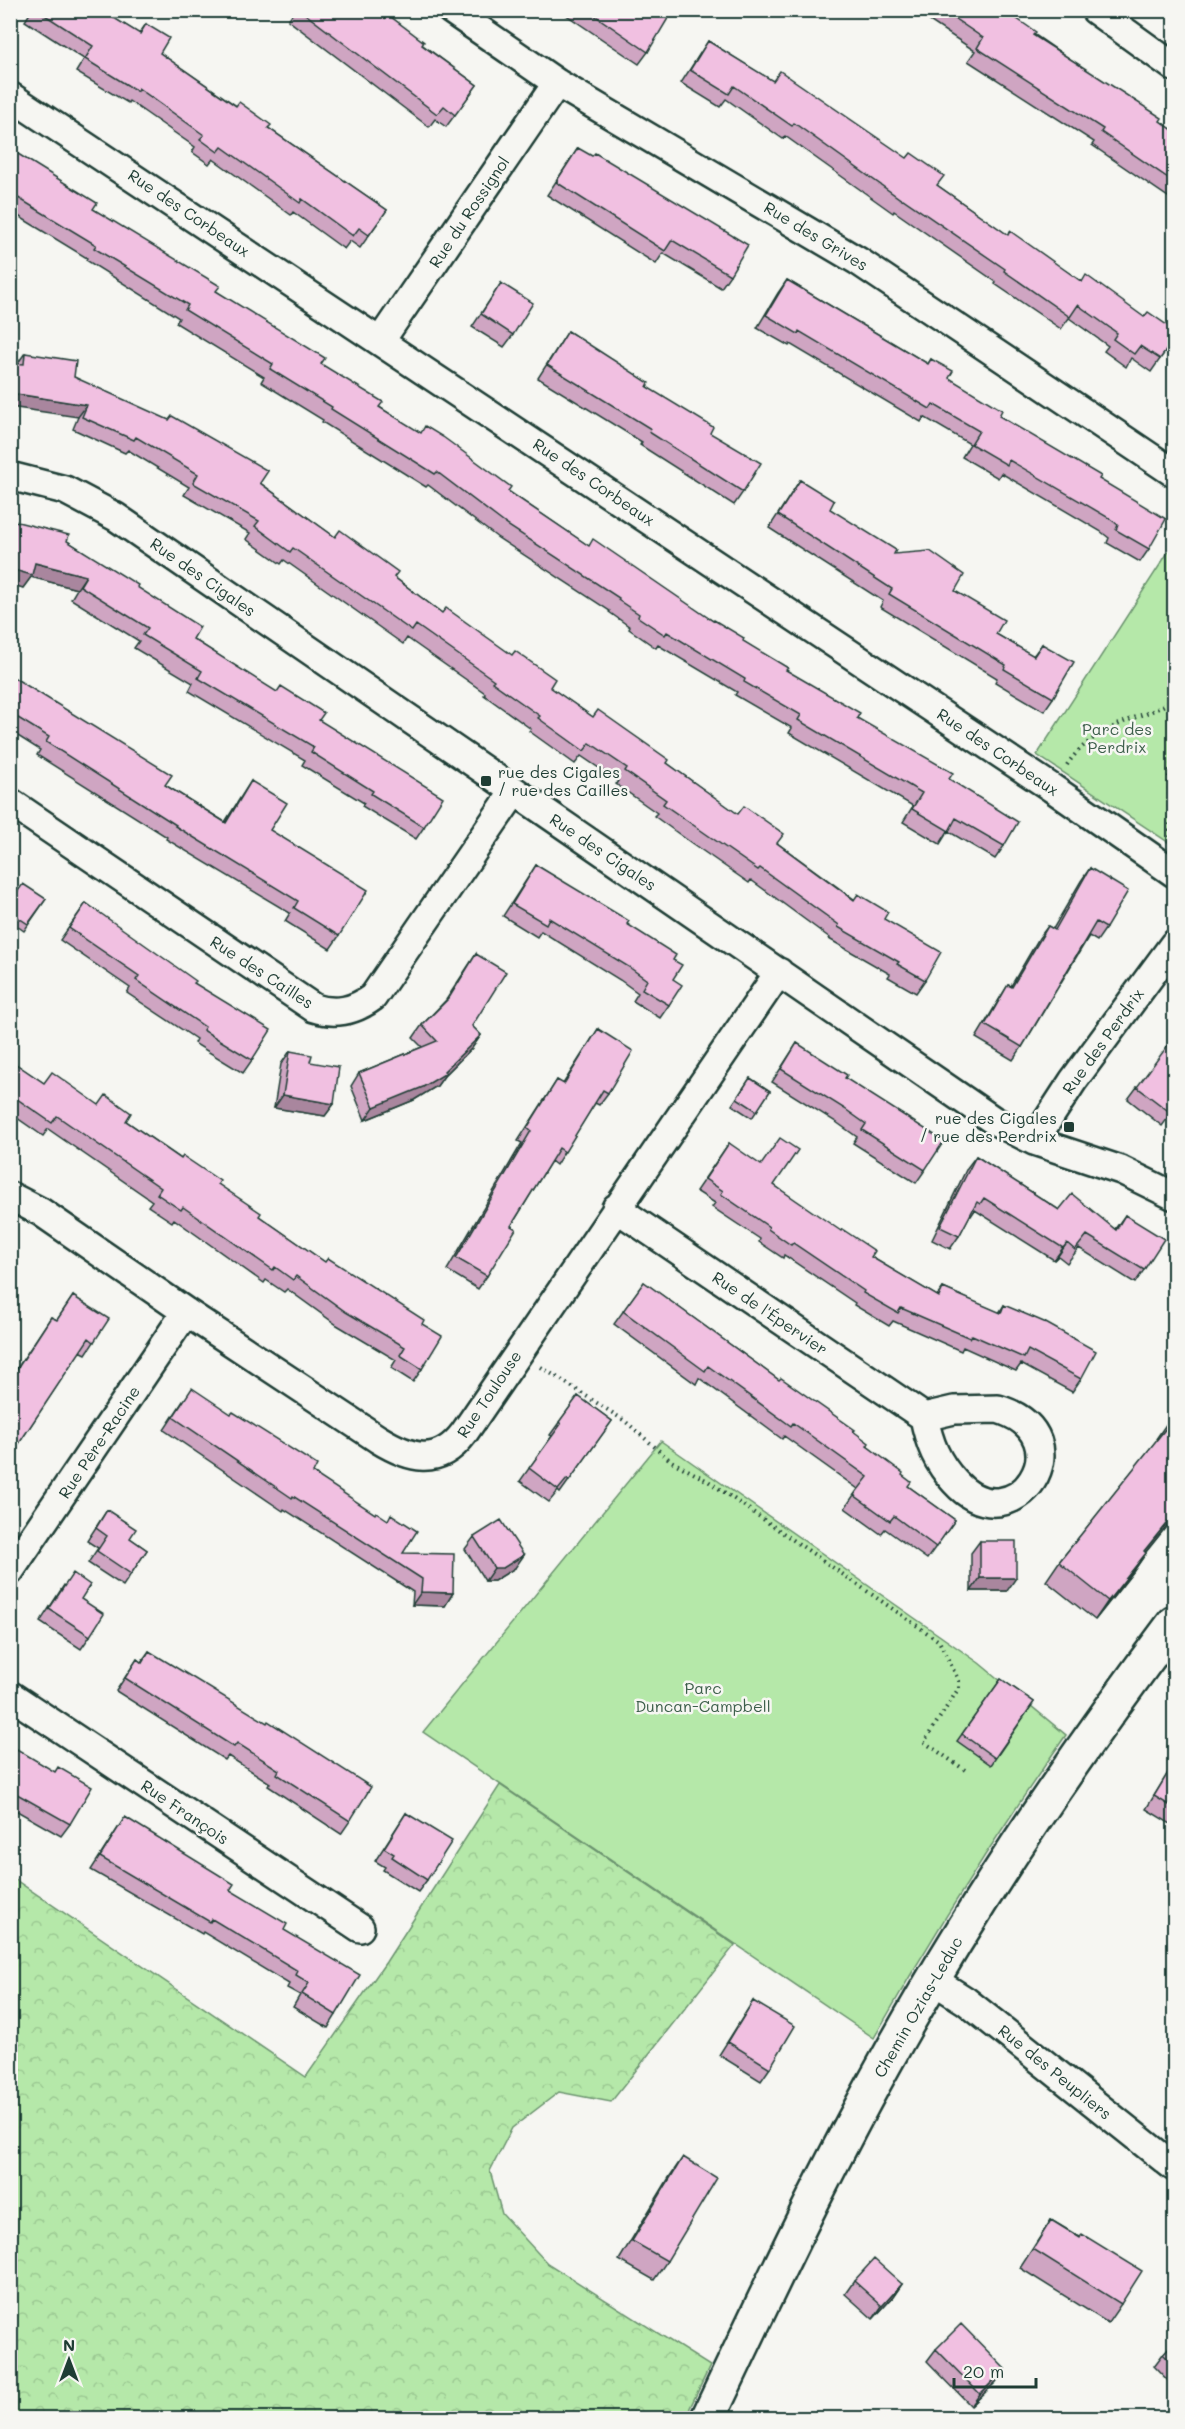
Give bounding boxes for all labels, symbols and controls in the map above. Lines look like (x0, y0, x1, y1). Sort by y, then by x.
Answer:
street label: Rue du Rossignol (424, 152, 514, 271)
street label: Rue des Corbeaux (124, 164, 254, 261)
street label: Rue des Grives (760, 196, 872, 275)
street label: Rue des Corbeaux (529, 433, 659, 530)
street label: Rue des Cigales (146, 532, 260, 621)
street label: Rue des Corbeaux (933, 703, 1063, 800)
park label: Parc des Perdrix (1082, 718, 1152, 757)
place label: rue des Cigales / rue des Cailles (498, 761, 628, 800)
marker: rue des Cigales / rue des Cailles (479, 774, 493, 788)
street label: Rue des Cigales (546, 808, 661, 895)
street label: Rue des Cailles (207, 930, 318, 1013)
street label: Rue des Perdrix (1057, 984, 1148, 1098)
place label: rue des Cigales / rue des Perdrix (920, 1107, 1057, 1146)
marker: rue des Cigales / rue des Perdrix (1062, 1120, 1076, 1134)
street label: Rue de l'Épervier (708, 1266, 832, 1359)
street label: Rue Toulouse (452, 1346, 526, 1442)
street label: Rue Père-Racine (53, 1381, 144, 1502)
park label: Parc Duncan-Campbell (635, 1677, 771, 1716)
street label: Rue François (137, 1775, 233, 1849)
street label: Chemin Ozias-Leduc (869, 1932, 967, 2081)
street label: Rue des Peupliers (994, 2019, 1116, 2124)
north arrow (39, 2330, 99, 2390)
text: N (63, 2334, 75, 2355)
scale bar (954, 2351, 1036, 2389)
text: 20 m (963, 2359, 1004, 2383)

